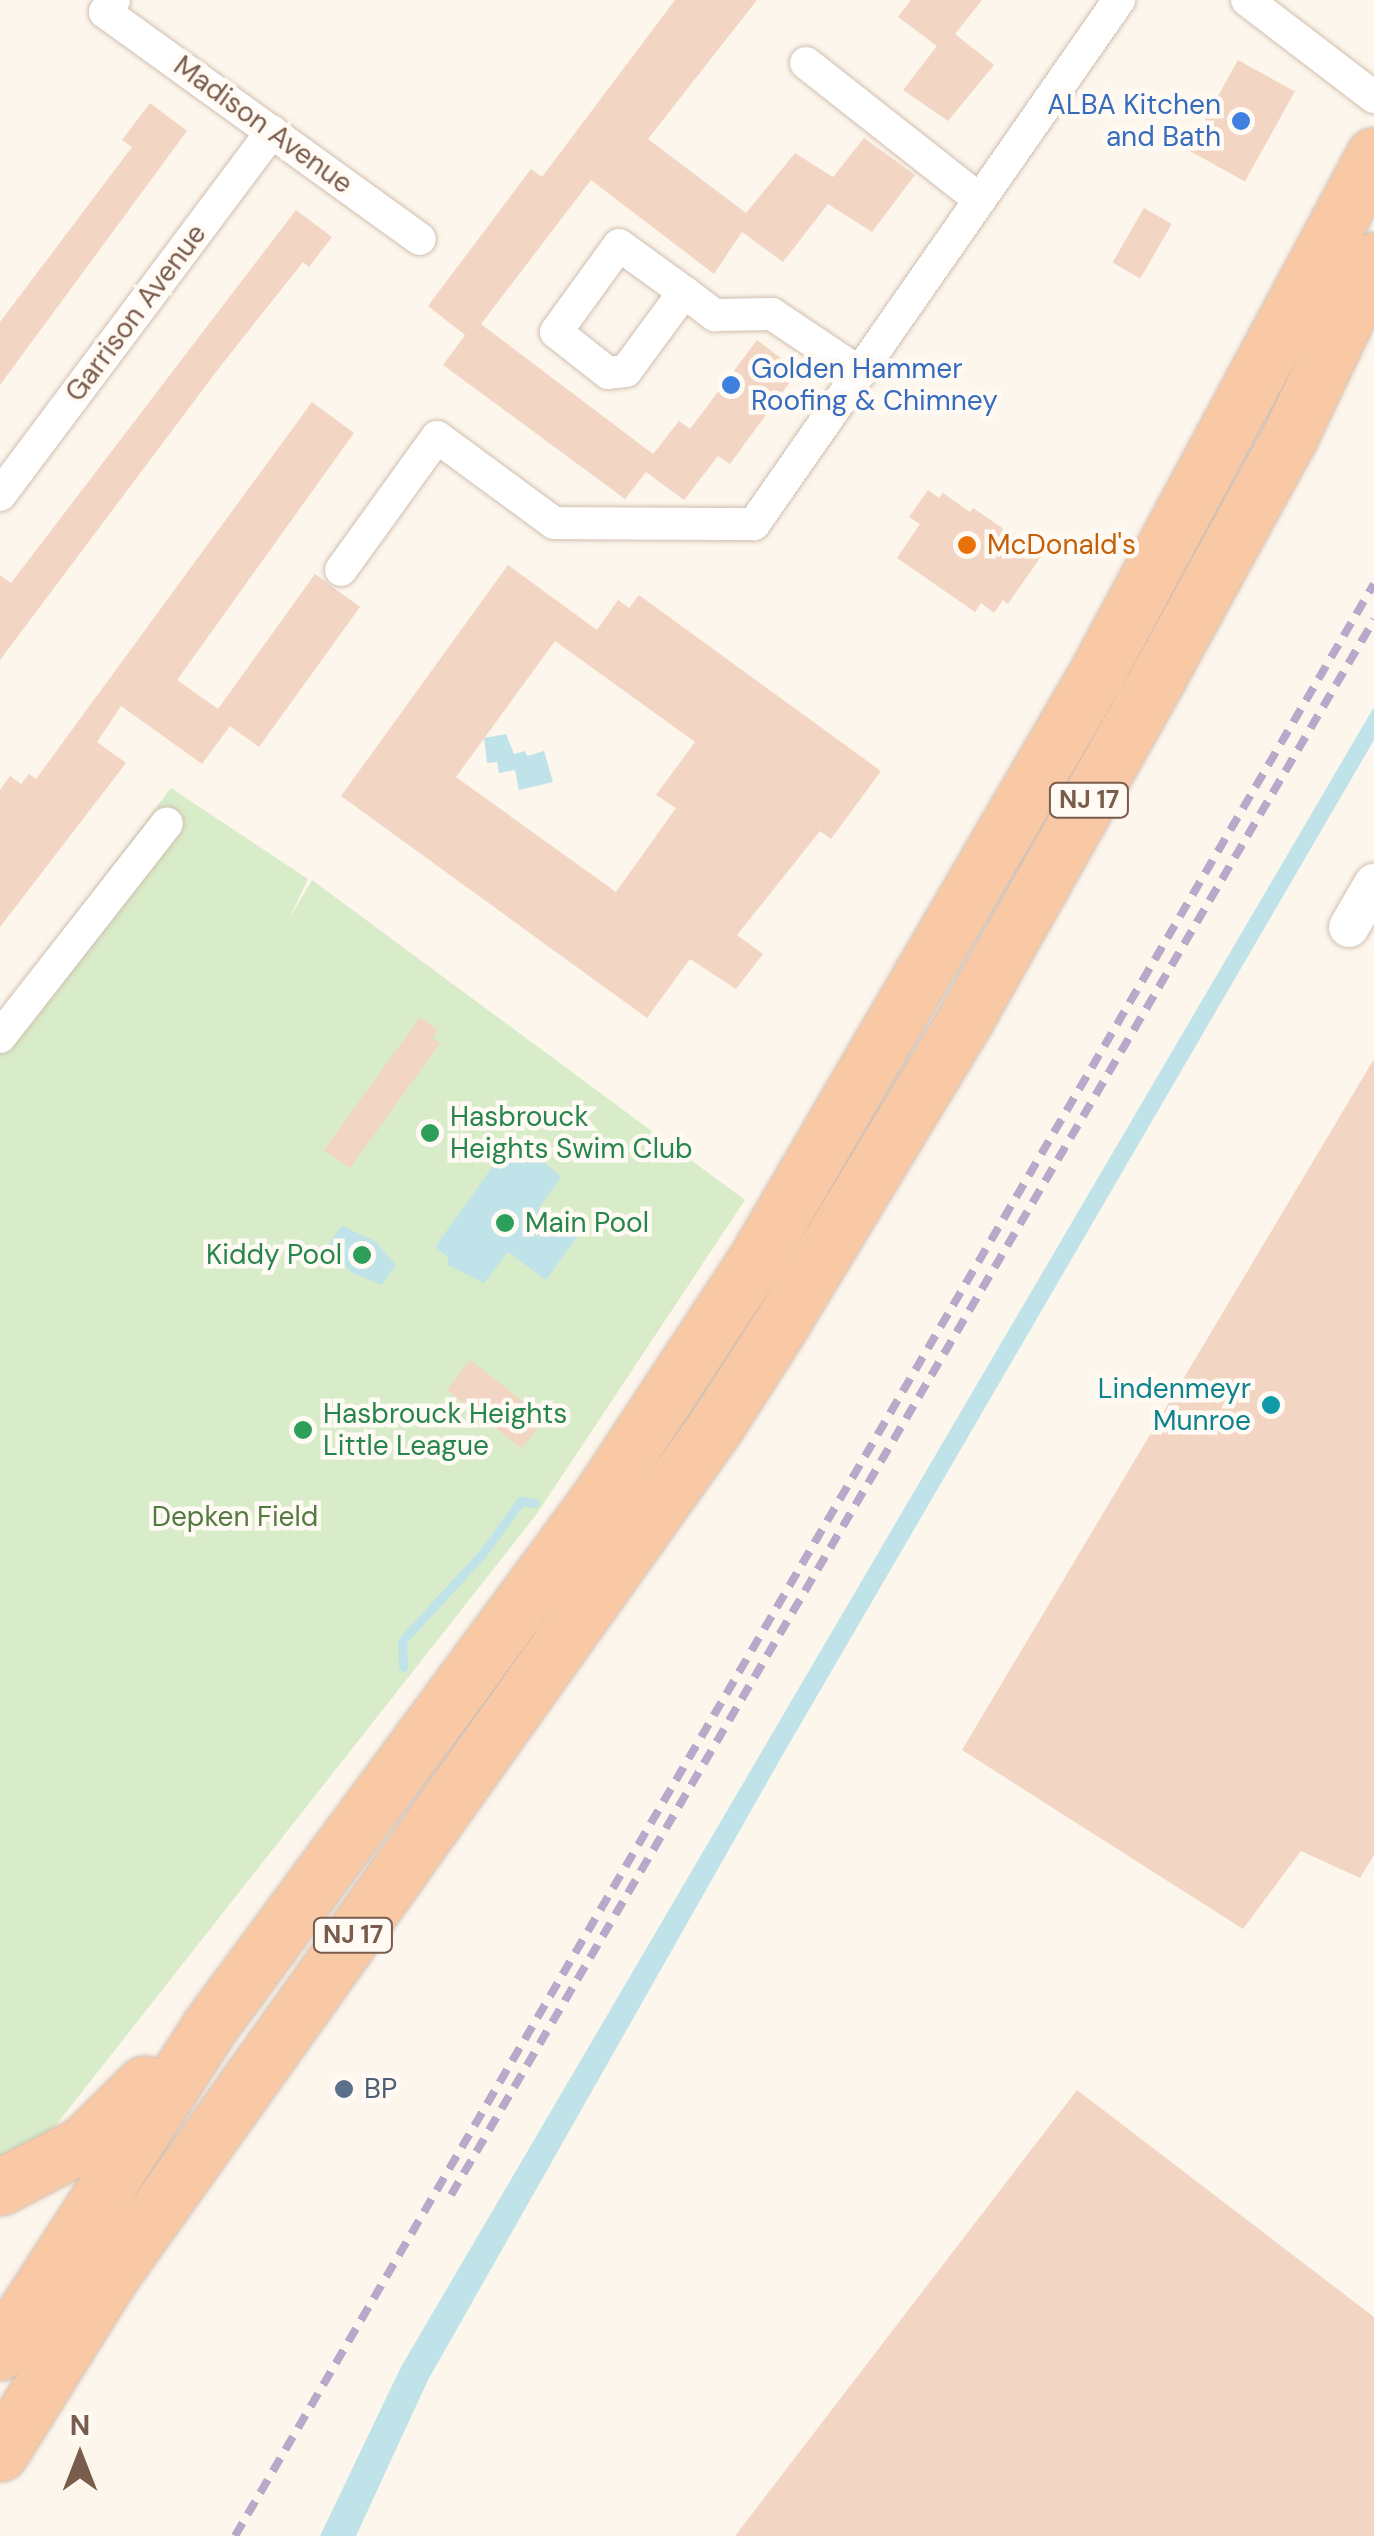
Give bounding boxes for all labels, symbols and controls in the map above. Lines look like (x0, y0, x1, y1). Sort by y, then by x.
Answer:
street label: Madison Avenue (167, 49, 359, 201)
place label: ALBA Kitchen and Bath (1047, 88, 1221, 154)
marker: ALBA Kitchen and Bath (1230, 110, 1252, 132)
street label: Garrison Avenue (58, 218, 214, 408)
place label: Golden Hammer Roofing & Chimney (751, 352, 998, 418)
marker: Golden Hammer Roofing & Chimney (720, 374, 742, 396)
place label: McDonald's (987, 528, 1136, 562)
marker: McDonald's (956, 534, 978, 556)
road number: NJ 17 (1046, 780, 1132, 820)
place label: Hasbrouck Heights Swim Club (450, 1100, 693, 1166)
marker: Hasbrouck Heights Swim Club (419, 1122, 441, 1144)
place label: Main Pool (525, 1206, 649, 1240)
marker: Main Pool (494, 1212, 516, 1234)
place label: Kiddy Pool (206, 1238, 342, 1272)
marker: Kiddy Pool (351, 1244, 373, 1266)
place label: Lindenmeyr Munroe (1098, 1372, 1251, 1438)
marker: Lindenmeyr Munroe (1260, 1394, 1282, 1416)
place label: Hasbrouck Heights Little League (323, 1397, 567, 1463)
marker: Hasbrouck Heights Little League (292, 1419, 314, 1441)
park label: Depken Field (152, 1500, 318, 1534)
road number: NJ 17 (310, 1915, 396, 1955)
place label: BP (364, 2072, 397, 2106)
marker: BP (333, 2078, 355, 2100)
north arrow (30, 2406, 130, 2506)
text: N (70, 2407, 90, 2444)

